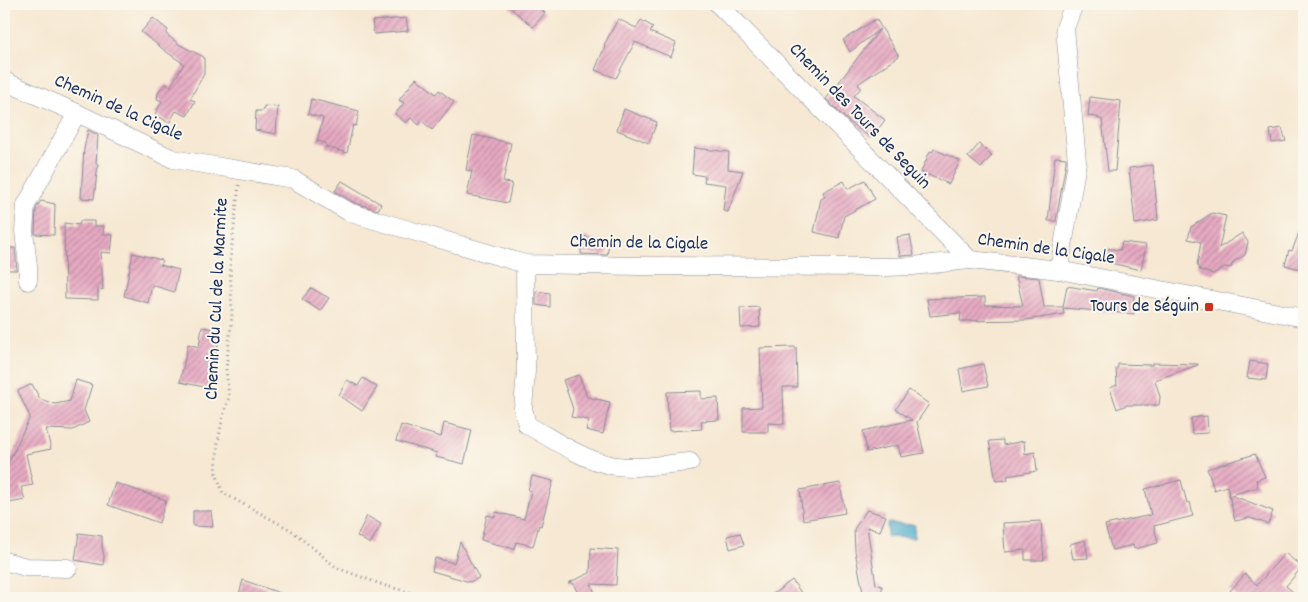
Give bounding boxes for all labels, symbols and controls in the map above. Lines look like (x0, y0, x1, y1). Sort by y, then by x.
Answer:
street label: Chemin des Tours de Seguin (782, 38, 936, 196)
street label: Chemin de la Cigale (49, 69, 187, 149)
street label: Chemin du Cul de la Marmite (199, 197, 237, 401)
street label: Chemin de la Cigale (976, 227, 1116, 273)
street label: Chemin de la Cigale (570, 229, 708, 259)
place label: Tours de Séguin (1090, 294, 1199, 321)
marker: Tours de Séguin (1203, 301, 1215, 313)

